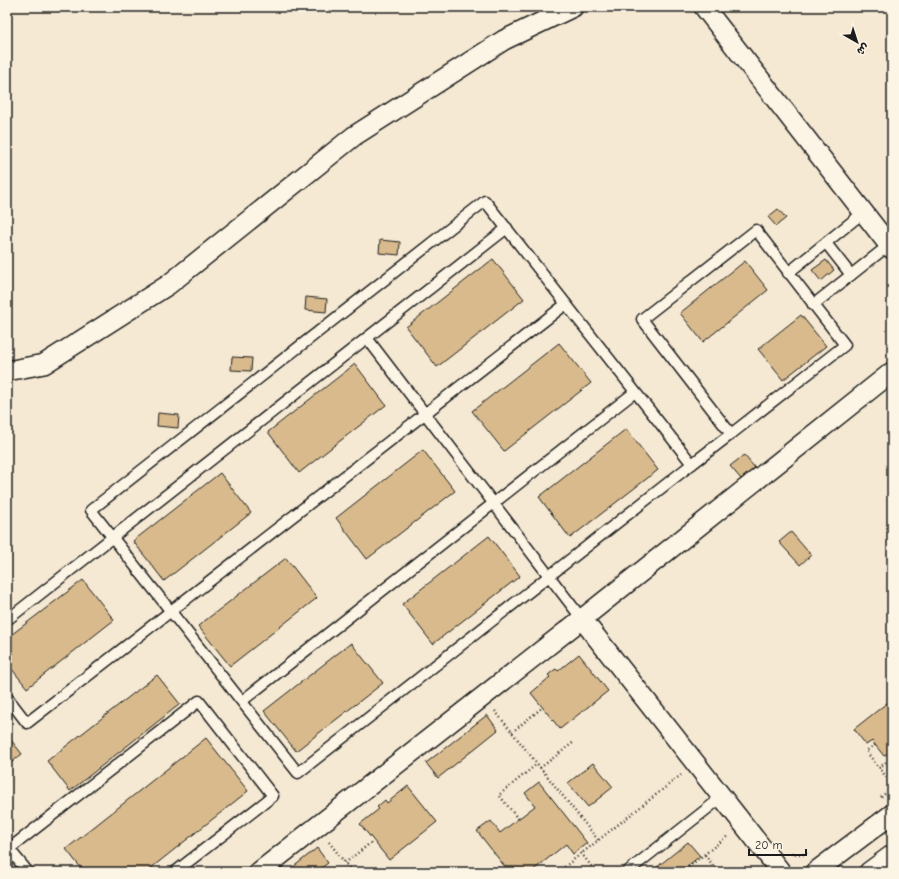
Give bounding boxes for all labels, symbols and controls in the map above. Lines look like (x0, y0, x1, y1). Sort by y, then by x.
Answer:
north arrow (837, 22, 877, 62)
text: ش (854, 41, 872, 58)
scale bar (749, 831, 806, 857)
text: 20 m (755, 838, 783, 852)

